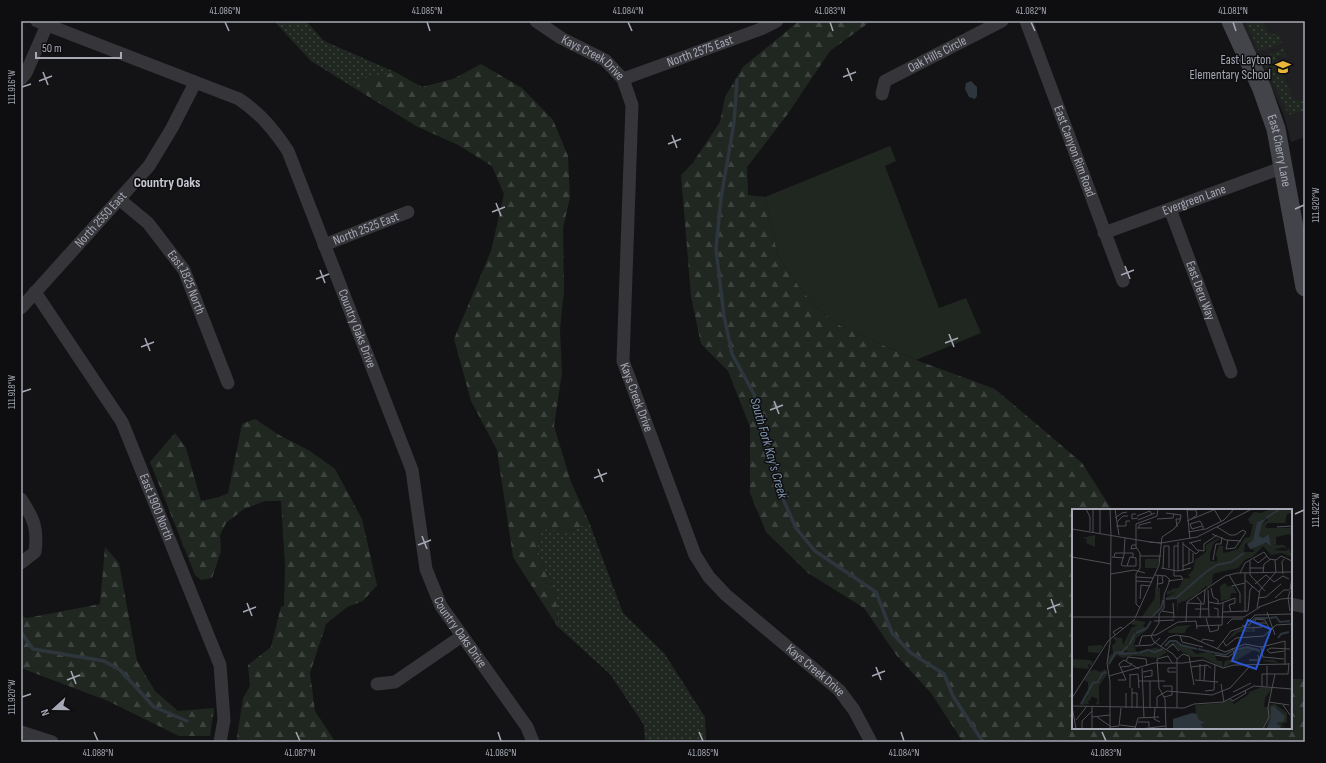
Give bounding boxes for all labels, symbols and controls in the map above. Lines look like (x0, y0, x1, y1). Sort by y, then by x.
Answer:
text: 41.086°N (210, 5, 240, 17)
text: 41.085°N (412, 5, 442, 17)
text: 41.084°N (613, 5, 643, 17)
text: 41.083°N (815, 5, 845, 17)
text: 41.082°N (1016, 5, 1046, 17)
text: 41.081°N (1218, 5, 1248, 17)
street label: Kays Creek Drive (559, 32, 628, 84)
street label: North 2575 East (665, 32, 735, 70)
street label: Oak Hills Circle (905, 32, 969, 76)
scale bar (36, 34, 121, 60)
text: 50 m (42, 41, 62, 56)
place label: East Layton Elementary School (1189, 52, 1271, 83)
school or university icon: East Layton Elementary School (1274, 58, 1292, 76)
text: 111.916°W (6, 69, 18, 104)
street label: East Canyon Rim Road (1050, 103, 1099, 199)
street label: East Cherry Lane (1264, 112, 1294, 188)
district label: Country Oaks (134, 174, 200, 191)
street label: Evergreen Lane (1160, 181, 1228, 219)
text: 111.920°W (1310, 187, 1322, 222)
street label: North 2550 East (71, 188, 130, 251)
street label: North 2525 East (331, 208, 401, 249)
street label: East 1825 North (164, 247, 208, 317)
street label: East Deru Way (1182, 259, 1219, 322)
street label: Country Oaks Drive (335, 287, 380, 370)
street label: Kays Creek Drive (616, 361, 657, 434)
text: 111.918°W (6, 374, 18, 409)
water label: South Fork Kay's Creek (746, 396, 792, 501)
street label: East 1900 North (136, 471, 177, 543)
text: 111.922°W (1310, 492, 1322, 527)
inset map (1072, 509, 1292, 729)
street label: Country Oaks Drive (430, 594, 490, 671)
street label: Kays Creek Drive (783, 641, 849, 699)
text: 111.920°W (6, 679, 18, 714)
north arrow (34, 689, 74, 729)
text: N (38, 707, 52, 717)
text: 41.088°N (83, 747, 113, 759)
text: 41.087°N (285, 747, 315, 759)
text: 41.086°N (486, 747, 516, 759)
text: 41.085°N (688, 747, 718, 759)
text: 41.084°N (889, 747, 919, 759)
text: 41.083°N (1091, 747, 1121, 759)

